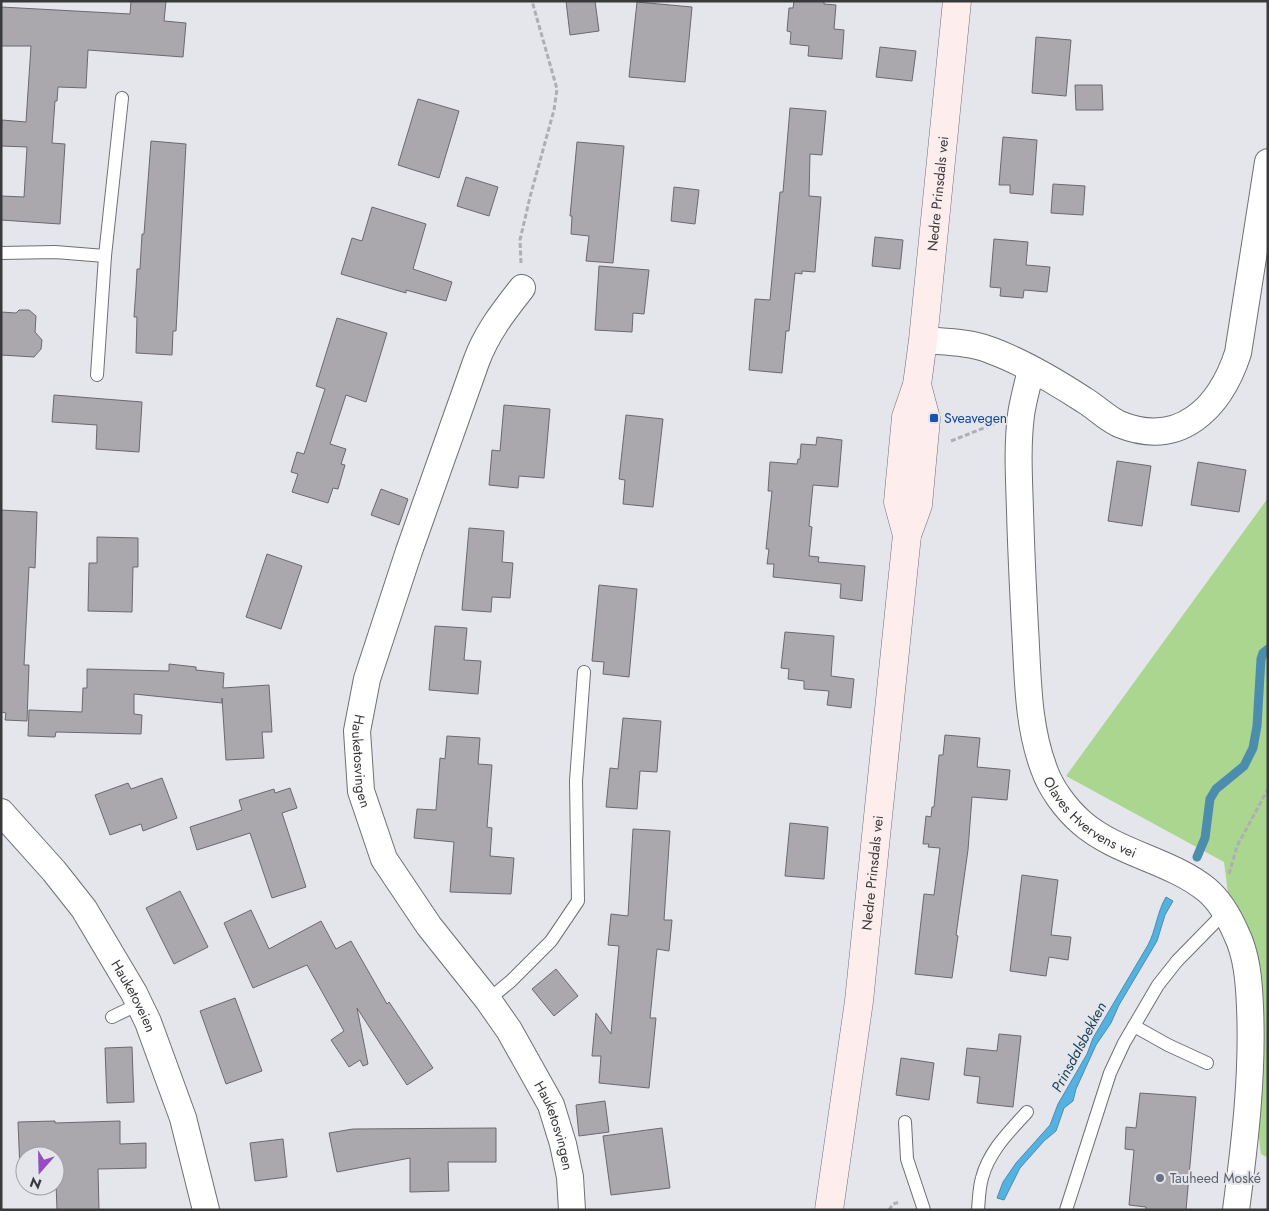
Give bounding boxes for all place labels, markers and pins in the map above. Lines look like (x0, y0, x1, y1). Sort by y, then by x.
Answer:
place label: Sveavegen (944, 408, 1007, 428)
marker: Sveavegen (928, 412, 940, 424)
place label: Tauheed Moské (1170, 1168, 1261, 1188)
marker: Tauheed Moské (1154, 1172, 1166, 1184)

